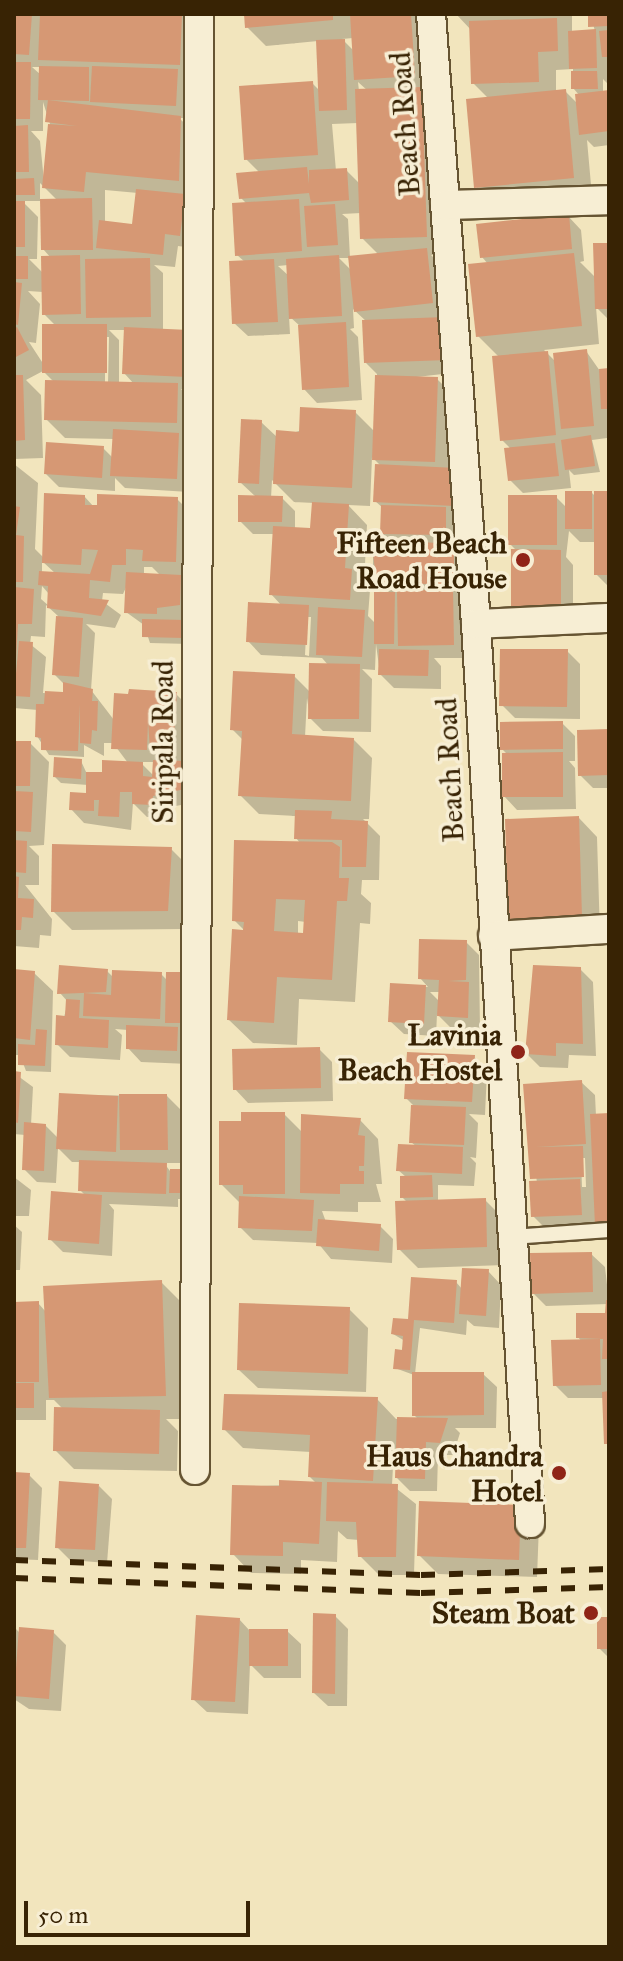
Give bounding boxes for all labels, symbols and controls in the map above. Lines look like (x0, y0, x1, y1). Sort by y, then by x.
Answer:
street label: Beach Road (382, 51, 428, 197)
place label: Fifteen Beach Road House (336, 525, 507, 596)
marker: Fifteen Beach Road House (514, 551, 532, 569)
street label: Siripala Road (145, 660, 181, 824)
street label: Beach Road (428, 697, 472, 843)
place label: Lavinia Beach Hostel (338, 1017, 502, 1088)
marker: Lavinia Beach Hostel (509, 1043, 527, 1061)
place label: Haus Chandra Hotel (366, 1438, 543, 1508)
marker: Haus Chandra Hotel (550, 1464, 568, 1482)
place label: Steam Boat (432, 1595, 575, 1631)
marker: Steam Boat (582, 1604, 600, 1622)
scale bar (28, 1885, 254, 1935)
text: 50 m (38, 1900, 88, 1930)

